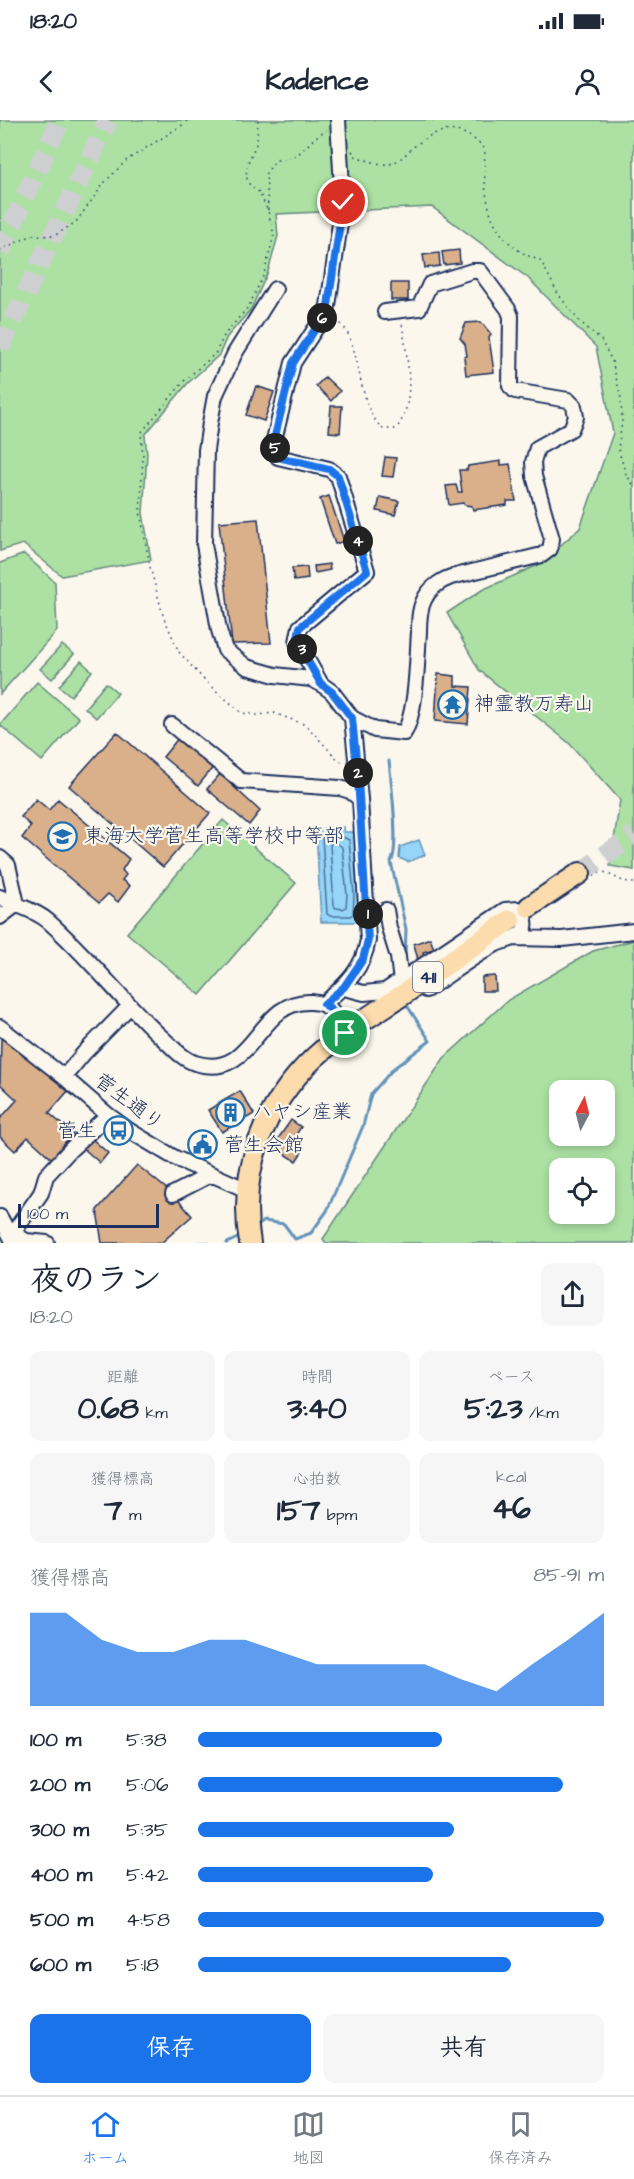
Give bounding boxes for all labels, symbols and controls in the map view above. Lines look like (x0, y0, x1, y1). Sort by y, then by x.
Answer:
text: 18:20 (30, 6, 77, 37)
text: Kadence (265, 62, 369, 100)
icon: back (30, 65, 63, 98)
icon: person (571, 65, 604, 98)
pin (317, 176, 368, 227)
icon: check (326, 185, 359, 218)
pin: 6 (307, 303, 337, 333)
text: 6 (317, 307, 327, 329)
pin: 5 (260, 433, 290, 463)
text: 5 (269, 437, 281, 459)
pin: 4 (343, 526, 373, 556)
text: 4 (353, 530, 363, 552)
pin: 3 (287, 634, 317, 664)
text: 3 (298, 638, 306, 660)
temple icon: 神霊教万寿山 (437, 688, 469, 720)
place label: 神霊教万寿山 (474, 690, 594, 718)
pin: 2 (343, 758, 373, 788)
text: 2 (353, 762, 363, 784)
school or university icon: 東海大学菅生高等学校中等部 (47, 820, 79, 852)
place label: 東海大学菅生高等学校中等部 (84, 822, 344, 850)
pin: 1 (353, 899, 383, 929)
text: 1 (367, 903, 369, 925)
road number: 411 (413, 962, 443, 992)
pin (319, 1007, 370, 1058)
icon: arrive (328, 1016, 361, 1049)
street label: 菅生通り (89, 1067, 169, 1137)
north arrow (549, 1080, 615, 1146)
map controls (549, 1080, 615, 1224)
building icon: ハヤシ産業 (215, 1096, 247, 1128)
place label: ハヤシ産業 (252, 1098, 352, 1126)
bus stop icon: 菅生 (102, 1115, 134, 1147)
place label: 菅生 (57, 1117, 97, 1145)
public building icon: 菅生会館 (187, 1129, 219, 1161)
place label: 菅生会館 (224, 1131, 304, 1159)
button: locate (549, 1158, 615, 1224)
scale bar (18, 1201, 159, 1228)
text: 100 m (27, 1203, 68, 1225)
text: 夜のラン (30, 1257, 162, 1303)
button: share (541, 1263, 604, 1326)
text: 18:20 (30, 1303, 73, 1331)
text: 距離 (107, 1366, 139, 1388)
text: 時間 (301, 1366, 333, 1388)
text: ペース (488, 1366, 535, 1388)
text: 0.68 (78, 1388, 139, 1430)
text: 3:40 (287, 1388, 347, 1430)
text: 5:23 (464, 1388, 523, 1430)
text: km (139, 1402, 168, 1424)
text: /km (523, 1402, 559, 1424)
text: kcal (496, 1466, 527, 1488)
text: 獲得標高 (91, 1468, 155, 1490)
text: 心拍数 (293, 1468, 341, 1490)
text: 46 (492, 1488, 531, 1530)
text: 7 (104, 1490, 122, 1532)
text: 157 (277, 1490, 320, 1532)
text: m (122, 1504, 141, 1526)
text: bpm (320, 1504, 357, 1526)
text: 85–91 m (533, 1561, 604, 1589)
text: 獲得標高 (30, 1564, 110, 1592)
text: 100 m (30, 1726, 81, 1754)
text: 5:38 (126, 1726, 167, 1754)
text: 200 m (30, 1771, 90, 1799)
text: 5:06 (126, 1771, 169, 1799)
text: 300 m (30, 1816, 89, 1844)
text: 5:35 (126, 1816, 168, 1844)
text: 400 m (30, 1861, 92, 1889)
text: 5:42 (126, 1861, 169, 1889)
text: 500 m (30, 1906, 93, 1934)
text: 4:58 (126, 1906, 170, 1934)
text: 600 m (30, 1951, 91, 1979)
text: 5:18 (126, 1951, 159, 1979)
button: 保存 (30, 2014, 311, 2083)
button: 共有 (323, 2014, 604, 2083)
tab: ホーム (82, 2108, 129, 2169)
tab: 地図 (292, 2108, 325, 2169)
tab: 保存済み (488, 2108, 552, 2169)

